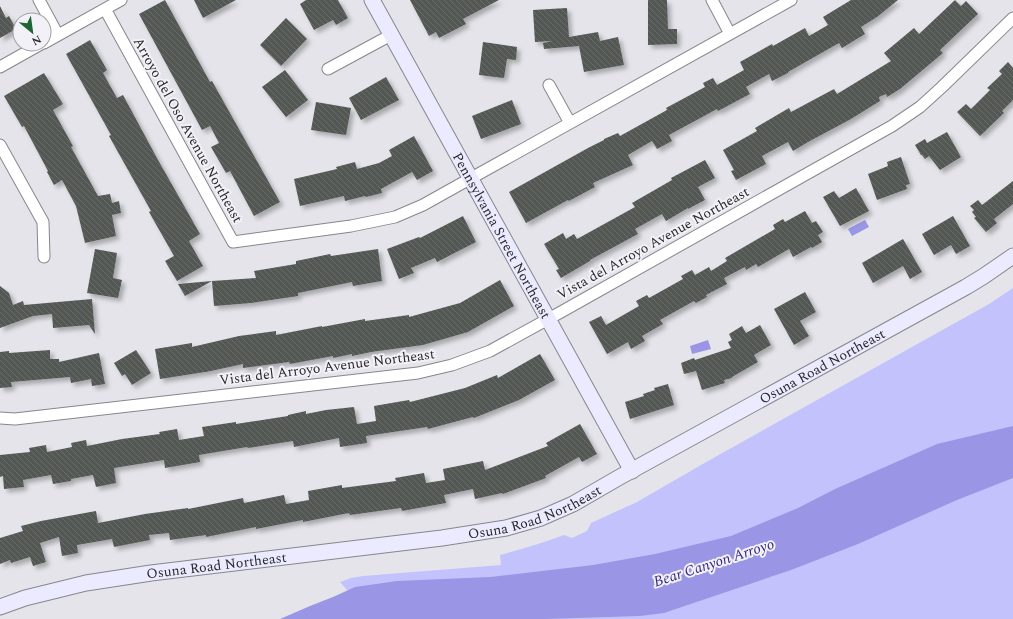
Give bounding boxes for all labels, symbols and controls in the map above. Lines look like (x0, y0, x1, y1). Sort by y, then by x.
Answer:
north arrow (12, 12, 52, 52)
text: N (29, 31, 45, 50)
street label: Arroyo del Oso Avenue Northeast (128, 33, 248, 227)
street label: Pennsylvania Street Northeast (448, 148, 556, 323)
street label: Vista del Arroyo Avenue Northeast (553, 181, 753, 305)
street label: Osuna Road Northeast (755, 323, 889, 409)
street label: Vista del Arroyo Avenue Northeast (218, 343, 436, 391)
street label: Osuna Road Northeast (466, 479, 605, 544)
water label: Bear Canyon Arroyo (651, 533, 777, 593)
street label: Osuna Road Northeast (145, 546, 288, 584)

